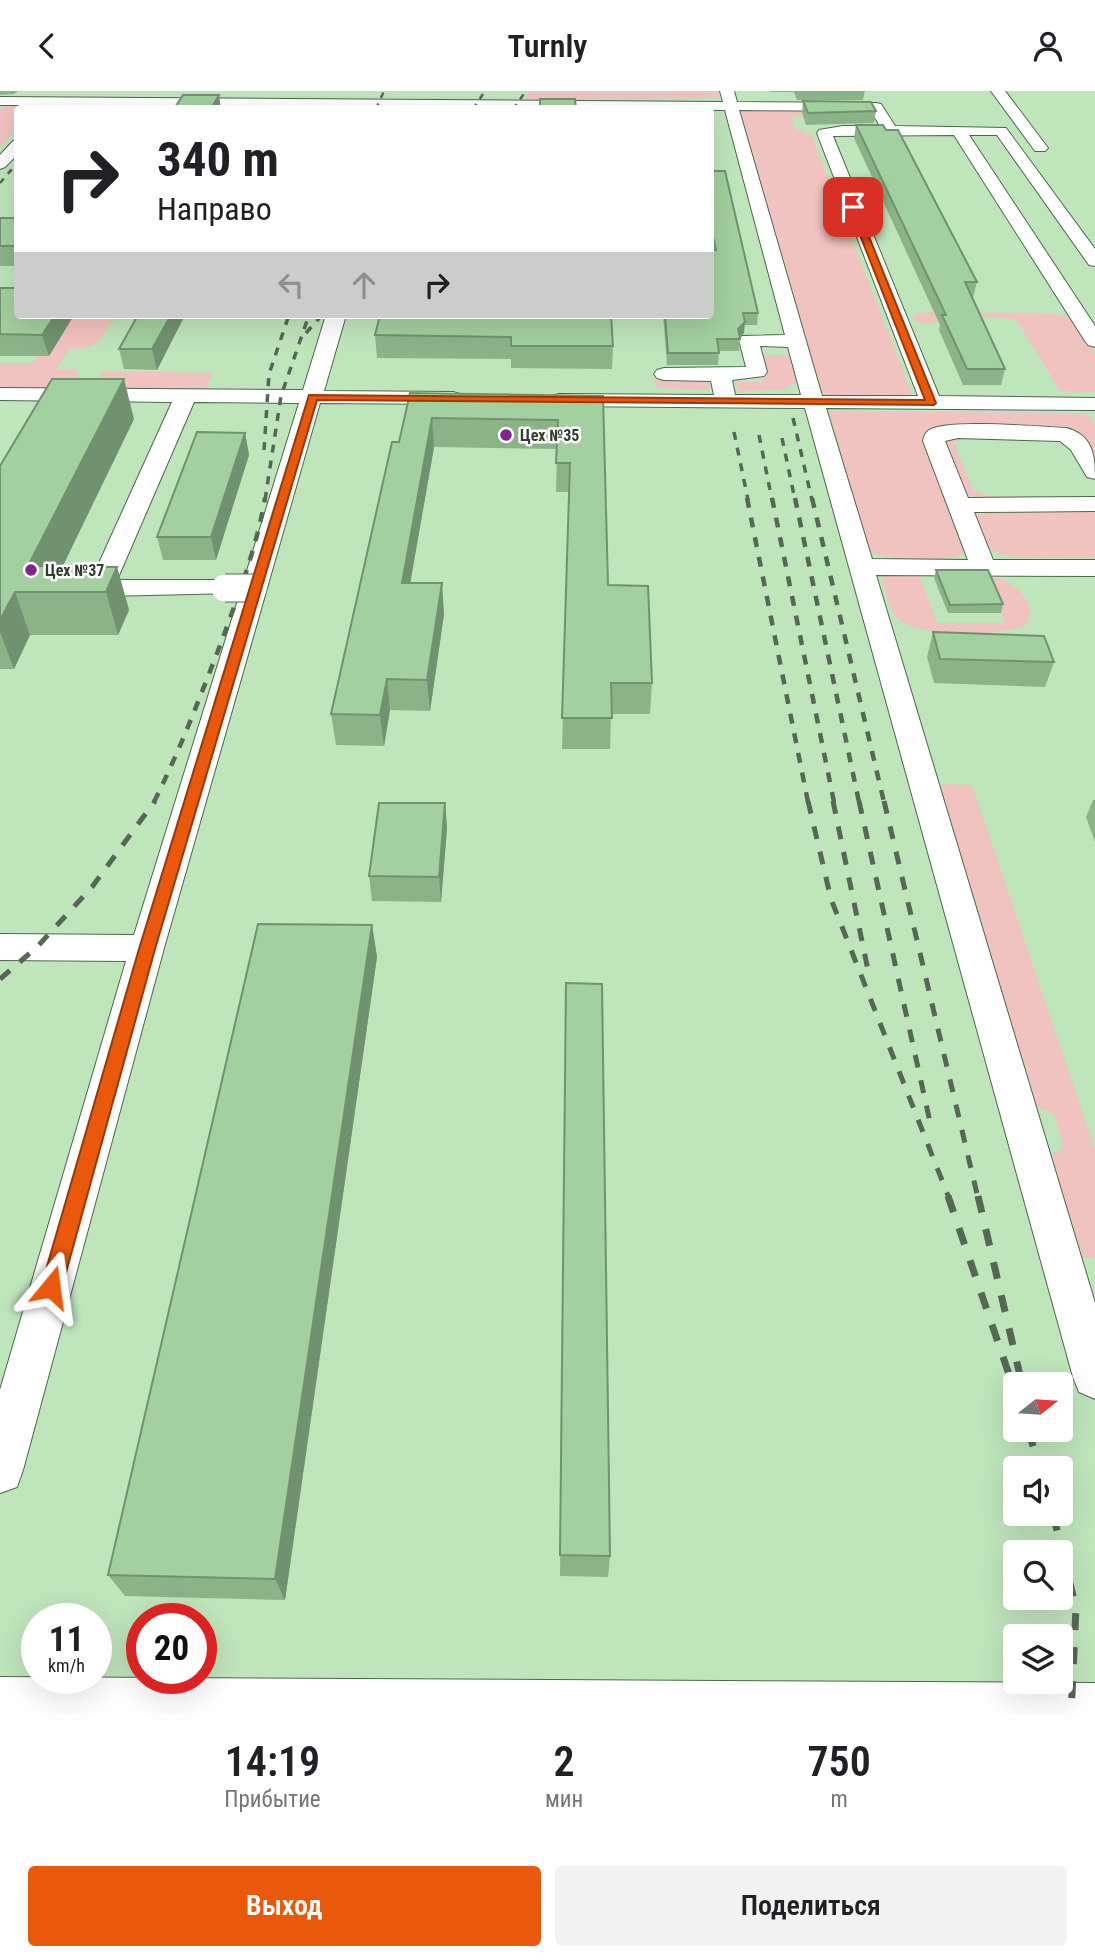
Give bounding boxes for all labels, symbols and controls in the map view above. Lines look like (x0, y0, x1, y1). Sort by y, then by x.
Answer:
icon: back (28, 27, 66, 65)
text: Turnly (508, 27, 587, 65)
icon: person (1029, 27, 1067, 65)
text: 340 m (157, 131, 279, 188)
icon: right (42, 133, 133, 224)
pin (823, 177, 883, 237)
icon: arrive (834, 188, 872, 226)
text: Направо (157, 190, 272, 228)
icon: left (272, 266, 310, 304)
icon: ahead (345, 266, 383, 304)
icon: right (418, 266, 456, 304)
place label: Цех №35 (520, 426, 579, 445)
marker: Цех №35 (498, 427, 514, 443)
place label: Цех №37 (45, 561, 104, 580)
marker: Цех №37 (23, 562, 39, 578)
position arrow (14, 1250, 88, 1324)
north arrow (1003, 1372, 1073, 1442)
map controls (1003, 1372, 1073, 1694)
button: sound (1003, 1456, 1073, 1526)
button: search (1003, 1540, 1073, 1610)
speed limit sign: 20 (126, 1603, 217, 1694)
text: 11 (49, 1619, 84, 1660)
button: layers (1003, 1624, 1073, 1694)
text: km/h (48, 1655, 85, 1676)
text: 14:19 (225, 1737, 320, 1786)
text: 2 (553, 1737, 575, 1786)
text: 750 (807, 1737, 871, 1786)
text: Прибытие (224, 1786, 321, 1813)
text: мин (545, 1786, 583, 1813)
text: m (830, 1786, 848, 1813)
button: Выход (28, 1866, 541, 1946)
button: Поделиться (555, 1866, 1067, 1946)

